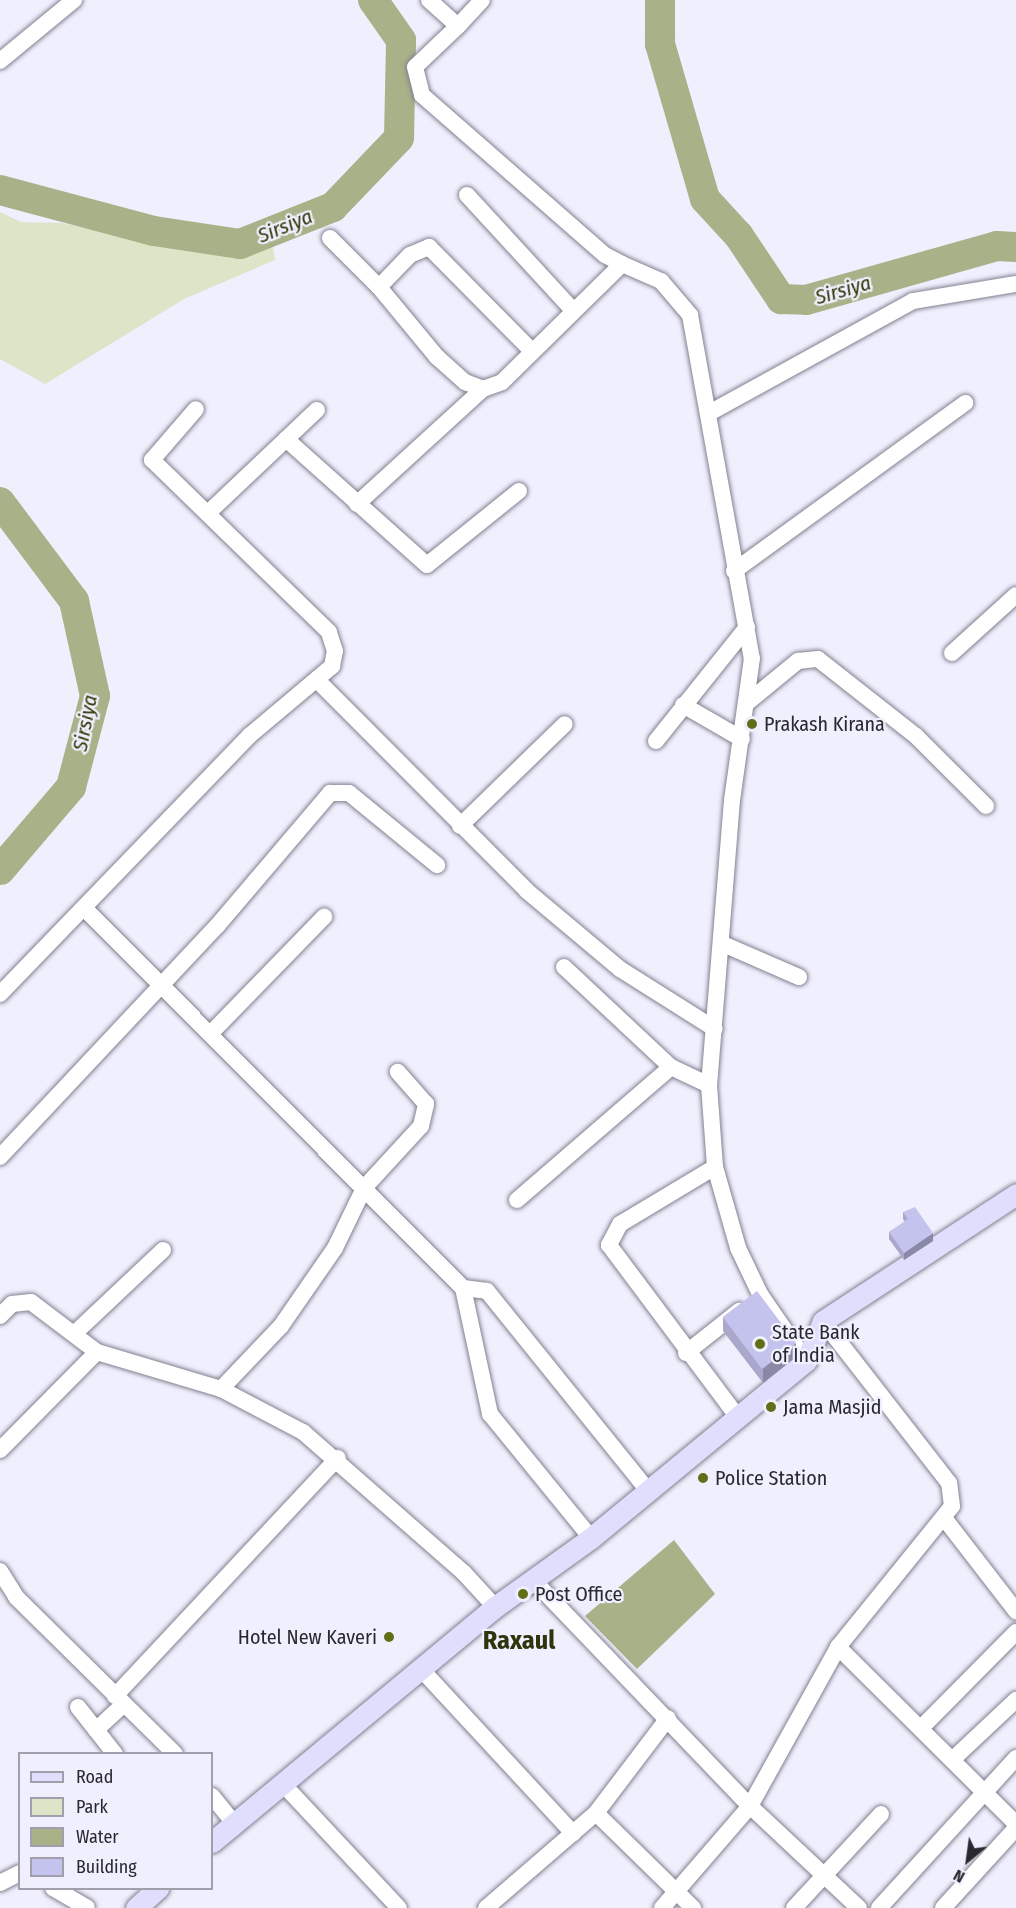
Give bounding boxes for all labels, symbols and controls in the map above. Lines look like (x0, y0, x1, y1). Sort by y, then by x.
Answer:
water label: Sirsiya (254, 204, 316, 248)
water label: Sirsiya (812, 270, 874, 310)
water label: Sirsiya (67, 693, 103, 753)
place label: Prakash Kirana (764, 712, 885, 736)
marker: Prakash Kirana (745, 717, 759, 731)
place label: State Bank of India (772, 1320, 860, 1367)
marker: State Bank of India (753, 1337, 767, 1351)
place label: Jama Masjid (783, 1395, 881, 1419)
marker: Jama Masjid (764, 1400, 778, 1414)
place label: Police Station (715, 1466, 827, 1490)
marker: Police Station (696, 1471, 710, 1485)
place label: Post Office (535, 1582, 622, 1606)
marker: Post Office (516, 1587, 530, 1601)
place label: Hotel New Kaveri (238, 1625, 377, 1649)
district label: Raxaul (483, 1625, 555, 1657)
marker: Hotel New Kaveri (382, 1630, 396, 1644)
legend (18, 1752, 213, 1890)
text: Road (76, 1766, 113, 1788)
text: Park (76, 1796, 108, 1818)
text: Water (76, 1826, 119, 1848)
north arrow (938, 1830, 998, 1890)
text: Building (76, 1856, 137, 1878)
text: N (950, 1866, 968, 1887)

